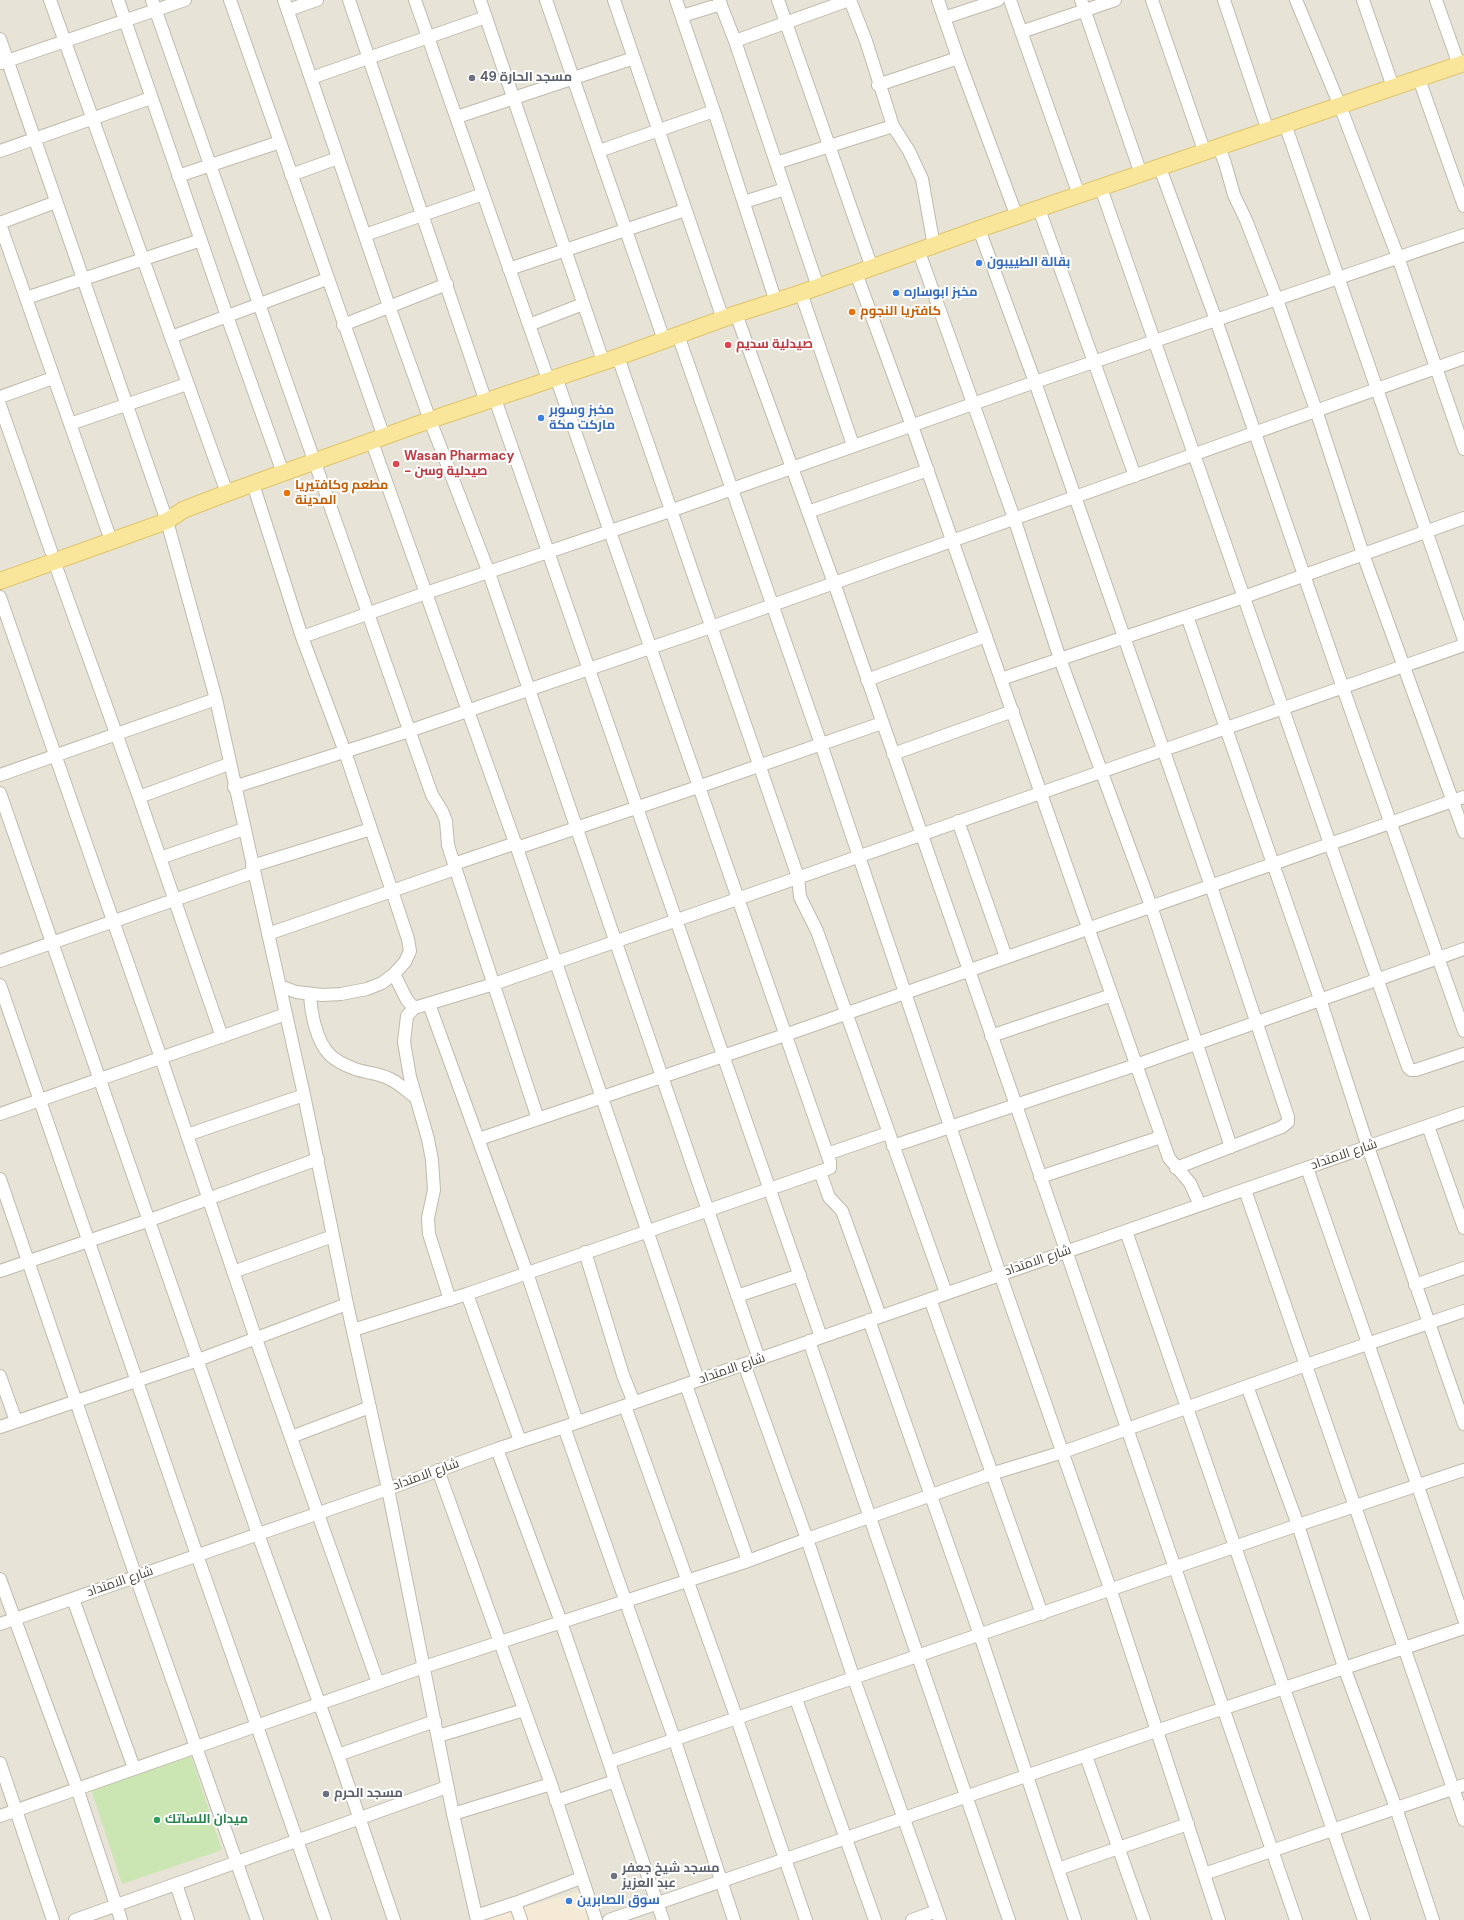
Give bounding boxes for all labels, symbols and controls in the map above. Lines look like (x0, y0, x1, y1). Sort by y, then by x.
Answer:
place label: مسجد الحارة 49 (480, 70, 572, 86)
marker: مسجد الحارة 49 (467, 73, 477, 83)
place label: بقالة الطييبون (987, 255, 1070, 271)
marker: بقالة الطييبون (974, 258, 984, 268)
place label: مخبز ابوساره (904, 285, 978, 301)
marker: مخبز ابوساره (891, 288, 901, 298)
place label: كافتريا النجوم (860, 304, 941, 320)
marker: كافتريا النجوم (847, 307, 857, 317)
place label: صيدلية سديم (736, 337, 813, 353)
marker: صيدلية سديم (723, 340, 733, 350)
place label: مخبز وسوبر ماركت مكة (549, 403, 615, 434)
marker: مخبز وسوبر ماركت مكة (536, 413, 546, 423)
place label: Wasan Pharmacy - صيدلية وسن (404, 449, 514, 480)
marker: Wasan Pharmacy - صيدلية وسن (391, 459, 401, 469)
place label: مطعم وكافتيريا المدينة (295, 478, 388, 509)
marker: مطعم وكافتيريا المدينة (282, 488, 292, 498)
street label: شارع الامتداد (1309, 1136, 1379, 1174)
street label: شارع الامتداد (1003, 1242, 1073, 1280)
street label: شارع الامتداد (697, 1350, 767, 1388)
street label: شارع الامتداد (391, 1456, 461, 1494)
street label: شارع الامتداد (85, 1563, 155, 1601)
place label: مسجد الحرم (334, 1786, 403, 1802)
marker: مسجد الحرم (321, 1789, 331, 1799)
place label: ميدان اللساتك (165, 1812, 248, 1828)
marker: ميدان اللساتك (152, 1815, 162, 1825)
place label: مسجد شيخ جعفر عبد العزيز (622, 1861, 720, 1892)
marker: مسجد شيخ جعفر عبد العزيز (609, 1871, 619, 1881)
place label: سوق الصابرين (577, 1893, 660, 1909)
marker: سوق الصابرين (564, 1896, 574, 1906)

